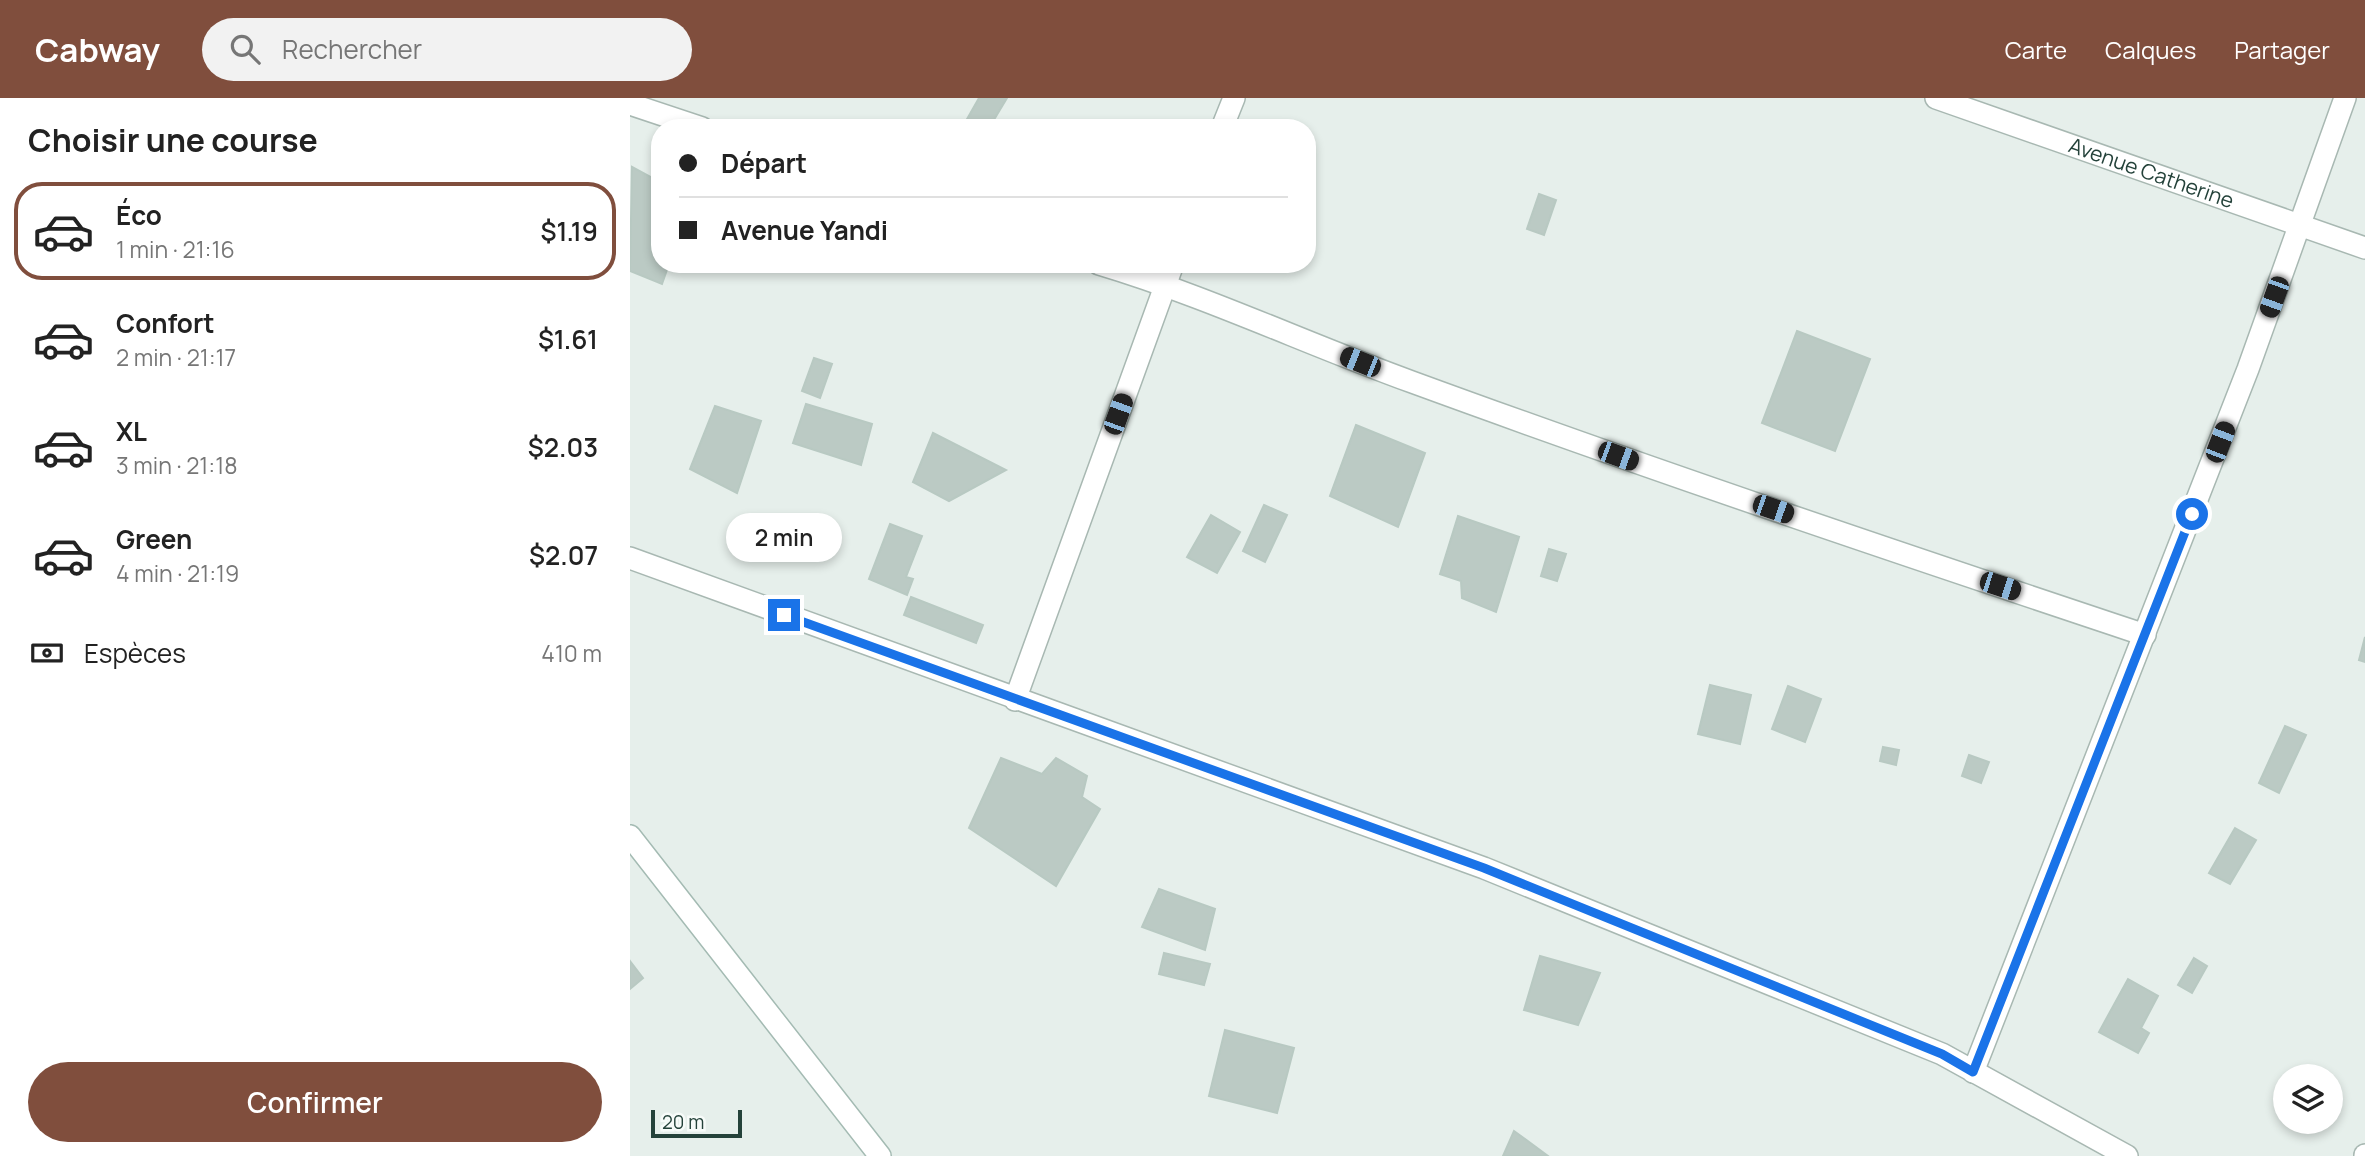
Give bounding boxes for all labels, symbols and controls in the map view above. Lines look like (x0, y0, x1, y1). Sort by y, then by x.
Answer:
search box (202, 18, 692, 81)
text: Cabway (35, 27, 160, 72)
icon: search (226, 30, 264, 68)
text: Rechercher (282, 31, 422, 67)
text: Carte (2005, 33, 2067, 66)
text: Calques (2105, 33, 2196, 66)
text: Partager (2234, 33, 2330, 66)
text: Choisir une course (28, 118, 318, 162)
street label: Avenue Catherine (2065, 131, 2238, 214)
text: Départ (721, 145, 807, 181)
text: Éco (116, 197, 162, 233)
icon: car (32, 200, 95, 263)
text: Avenue Yandi (721, 212, 888, 248)
text: $1.19 (541, 213, 598, 249)
text: 1 min · 21:16 (116, 233, 235, 265)
car (2257, 274, 2292, 320)
text: Confort (116, 305, 215, 341)
icon: car (32, 308, 95, 371)
text: $1.61 (538, 321, 598, 357)
text: 2 min · 21:17 (116, 341, 236, 373)
car (1337, 344, 1384, 380)
car (1101, 391, 1136, 437)
text: XL (116, 413, 147, 449)
icon: car (32, 416, 95, 479)
car (2203, 419, 2238, 465)
text: $2.03 (528, 429, 598, 465)
car (1595, 439, 1642, 473)
text: 3 min · 21:18 (116, 449, 238, 481)
car (1750, 492, 1797, 526)
route start (2176, 498, 2208, 530)
callout: 2 min (726, 514, 842, 562)
text: Green (116, 521, 192, 557)
text: 2 min (755, 521, 813, 553)
icon: car (32, 524, 95, 587)
text: $2.07 (529, 537, 598, 573)
text: 4 min · 21:19 (116, 557, 239, 589)
car (1977, 570, 2024, 602)
route end (768, 599, 800, 631)
icon: cash (28, 634, 66, 672)
text: Espèces (84, 635, 186, 671)
text: 410 m (541, 637, 602, 669)
button: Confirmer (28, 1062, 602, 1142)
map controls (2273, 1064, 2343, 1134)
button: layers (2273, 1064, 2343, 1134)
scale bar (651, 1107, 742, 1139)
text: 20 m (662, 1109, 704, 1135)

